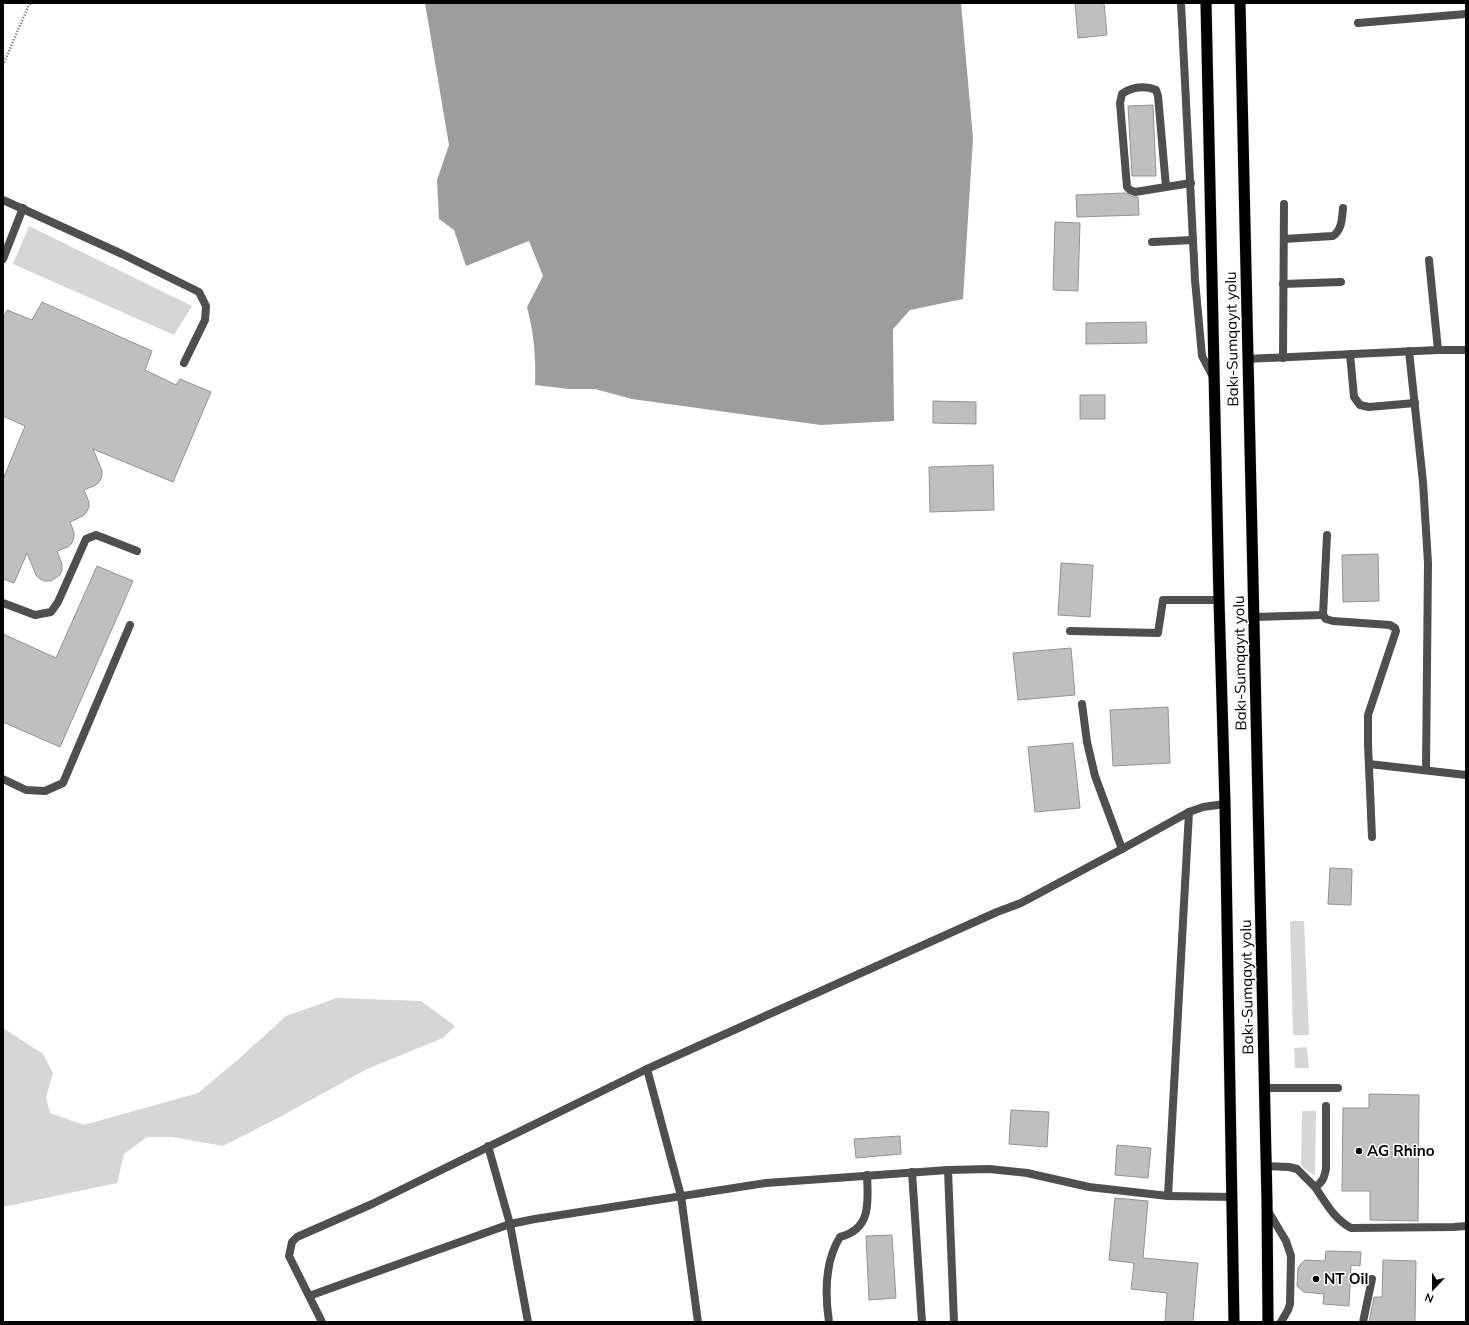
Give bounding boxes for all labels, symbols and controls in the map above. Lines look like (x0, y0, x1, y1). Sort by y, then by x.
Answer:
street label: Bakı-Sumqayıt yolu (1221, 271, 1242, 407)
street label: Bakı-Sumqayıt yolu (1229, 595, 1250, 731)
street label: Bakı-Sumqayıt yolu (1236, 919, 1257, 1055)
place label: AG Rhino (1367, 1141, 1435, 1160)
marker: AG Rhino (1354, 1146, 1364, 1156)
place label: NT Oil (1324, 1269, 1368, 1288)
north arrow (1413, 1269, 1453, 1309)
marker: NT Oil (1311, 1274, 1321, 1284)
text: N (1423, 1290, 1436, 1306)

